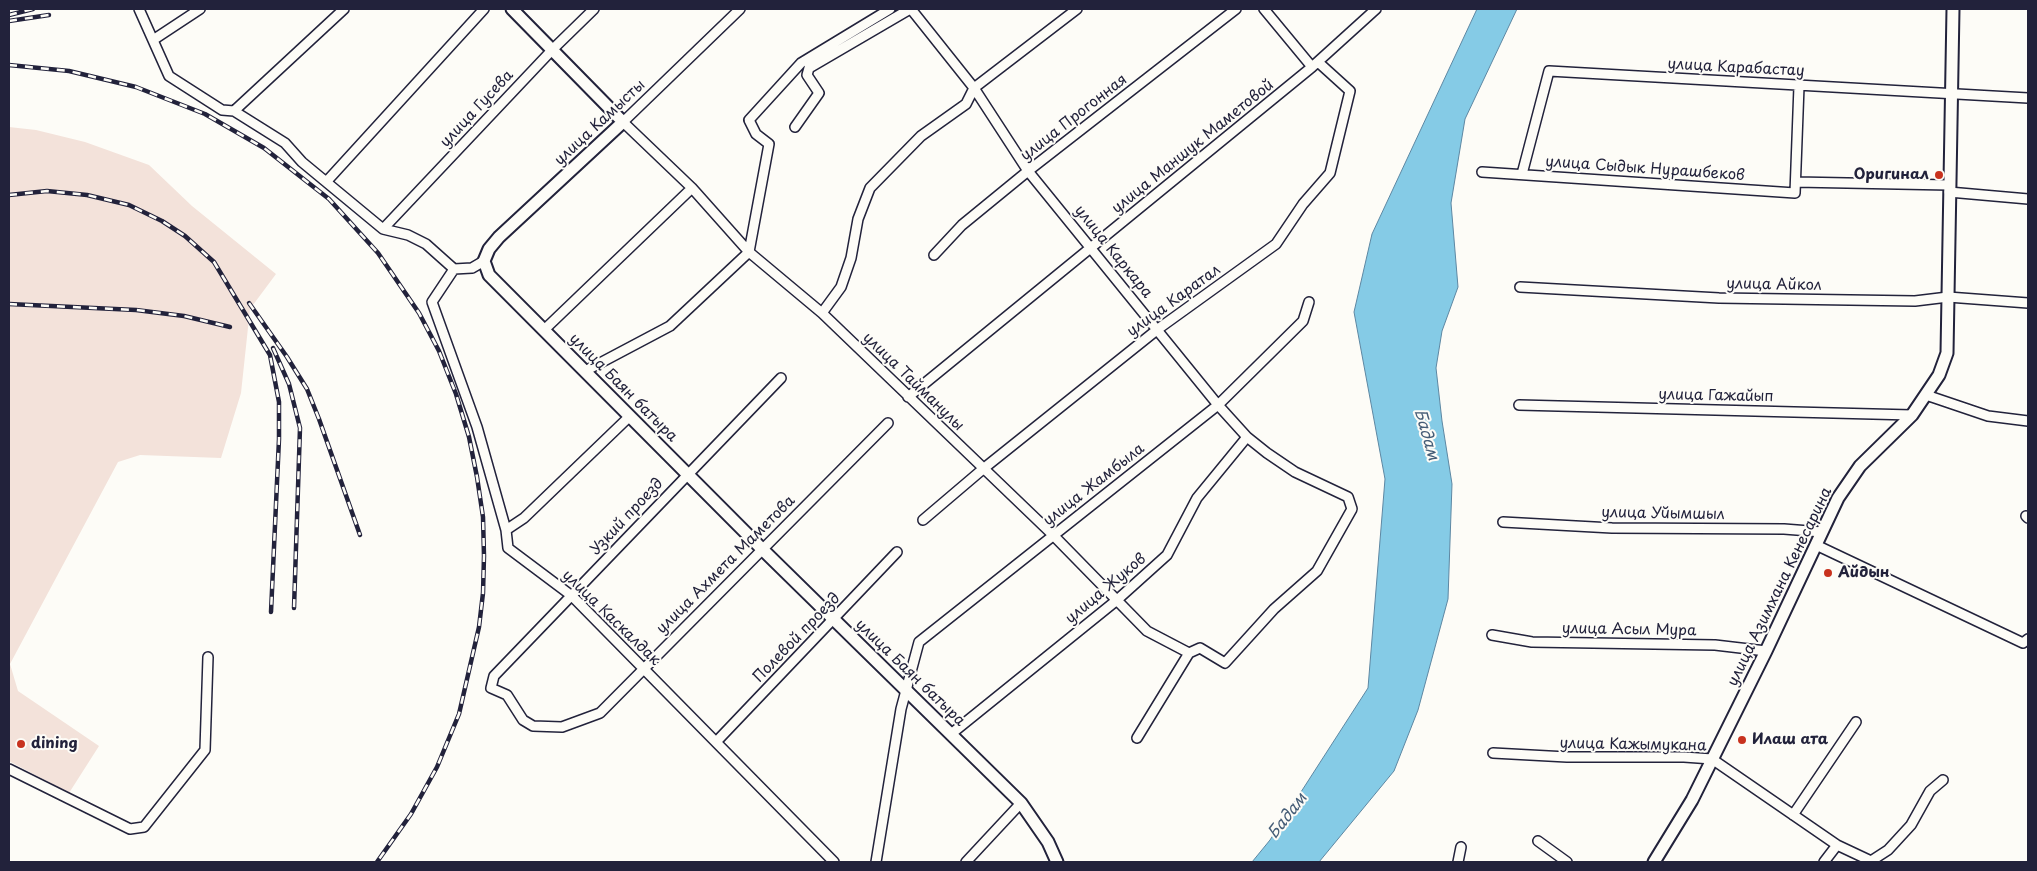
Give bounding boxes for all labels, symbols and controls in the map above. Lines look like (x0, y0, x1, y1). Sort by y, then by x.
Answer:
street label: улица Карабастау (1667, 55, 1805, 81)
street label: улица Гусева (437, 67, 517, 151)
street label: улица Прогонная (1017, 71, 1131, 165)
street label: улица Камысты (551, 76, 649, 170)
street label: улица Маншук Маметовой (1108, 76, 1278, 218)
street label: улица Сыдык Нурашбеков (1545, 153, 1745, 185)
place label: Оригинал (1854, 166, 1929, 184)
marker: Оригинал (1933, 169, 1945, 181)
street label: улица Каркара (1070, 202, 1156, 302)
street label: улица Каратал (1124, 261, 1224, 341)
street label: улица Айкол (1726, 275, 1822, 295)
street label: улица Тайманулы (859, 329, 967, 435)
street label: улица Баян батыра (565, 330, 681, 446)
street label: улица Гажайып (1658, 386, 1774, 406)
water label: Бадам (1410, 407, 1442, 463)
street label: улица Жамбыла (1040, 440, 1148, 530)
street label: Узкий проезд (587, 475, 667, 559)
street label: улица Азимхана Кенесарина (1724, 485, 1836, 689)
street label: улица Ахмета Маметова (653, 492, 799, 638)
street label: улица Уйымшыл (1601, 504, 1725, 524)
street label: улица Жуков (1062, 550, 1150, 628)
place label: Айдын (1838, 564, 1890, 582)
street label: улица Каскалдак (558, 567, 664, 669)
marker: Айдын (1822, 567, 1834, 579)
street label: Полевой проезд (750, 590, 844, 686)
street label: улица Баян батыра (851, 616, 969, 730)
street label: улица Асыл Мура (1562, 620, 1696, 640)
place label: Илаш ата (1752, 731, 1828, 749)
marker: Илаш ата (1736, 734, 1748, 746)
place label: dining (31, 735, 78, 753)
street label: улица Кажымукана (1559, 735, 1707, 755)
marker: dining (15, 738, 27, 750)
water label: Бадам (1264, 789, 1312, 843)

